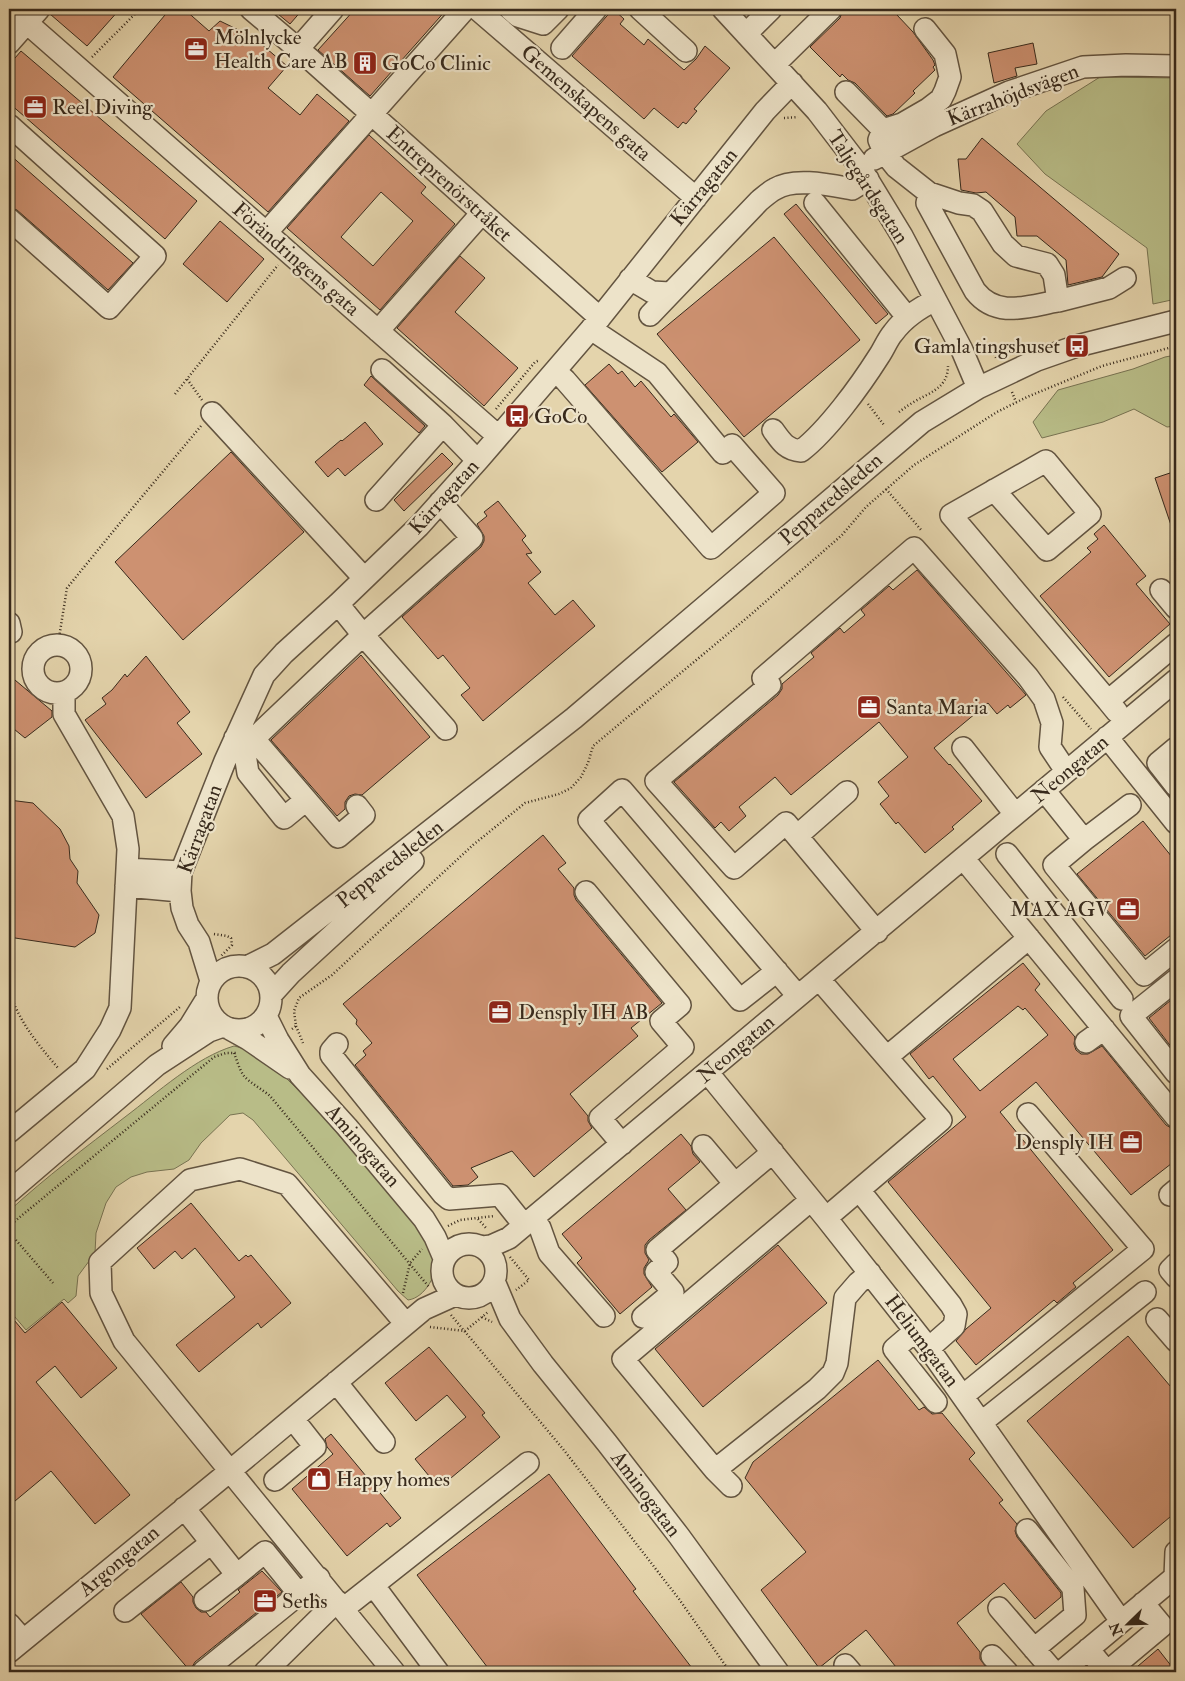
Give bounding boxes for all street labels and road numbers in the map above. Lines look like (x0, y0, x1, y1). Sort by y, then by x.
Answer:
street label: Gemenskapens gata (515, 39, 657, 167)
street label: Kärrahöjdsvägen (943, 57, 1083, 132)
street label: Entreprenörstråket (380, 120, 518, 248)
street label: Taljegårdsgatan (821, 125, 915, 249)
street label: Kärragatan (664, 142, 744, 232)
street label: Förändringens gata (227, 196, 366, 322)
street label: Pepparedsleden (774, 447, 888, 551)
street label: Kärragatan (403, 453, 485, 541)
street label: Neongatan (1026, 729, 1115, 809)
street label: Kärragatan (171, 781, 229, 877)
street label: Pepparedsleden (331, 814, 449, 914)
street label: Neongatan (692, 1009, 781, 1089)
street label: Aminogatan (319, 1098, 407, 1193)
street label: Heliumgatan (878, 1289, 966, 1393)
street label: Aminogatan (604, 1445, 687, 1543)
street label: Argongatan (72, 1519, 165, 1603)

